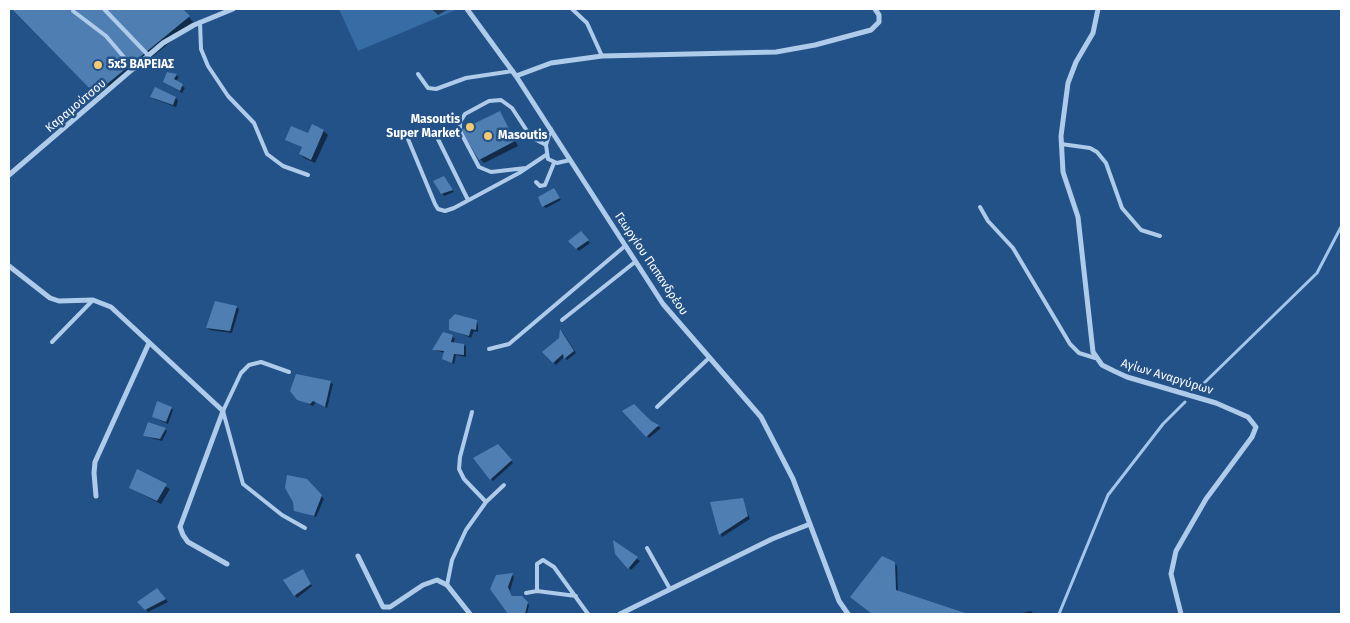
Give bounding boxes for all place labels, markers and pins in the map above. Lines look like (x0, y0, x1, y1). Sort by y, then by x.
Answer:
place label: 5x5 ΒΑΡΕΙΑΣ (108, 58, 174, 72)
marker: 5x5 ΒΑΡΕΙΑΣ (92, 59, 104, 71)
place label: Masoutis Super Market (386, 113, 460, 141)
marker: Masoutis Super Market (464, 121, 476, 133)
place label: Masoutis (498, 129, 547, 143)
marker: Masoutis (482, 130, 494, 142)

